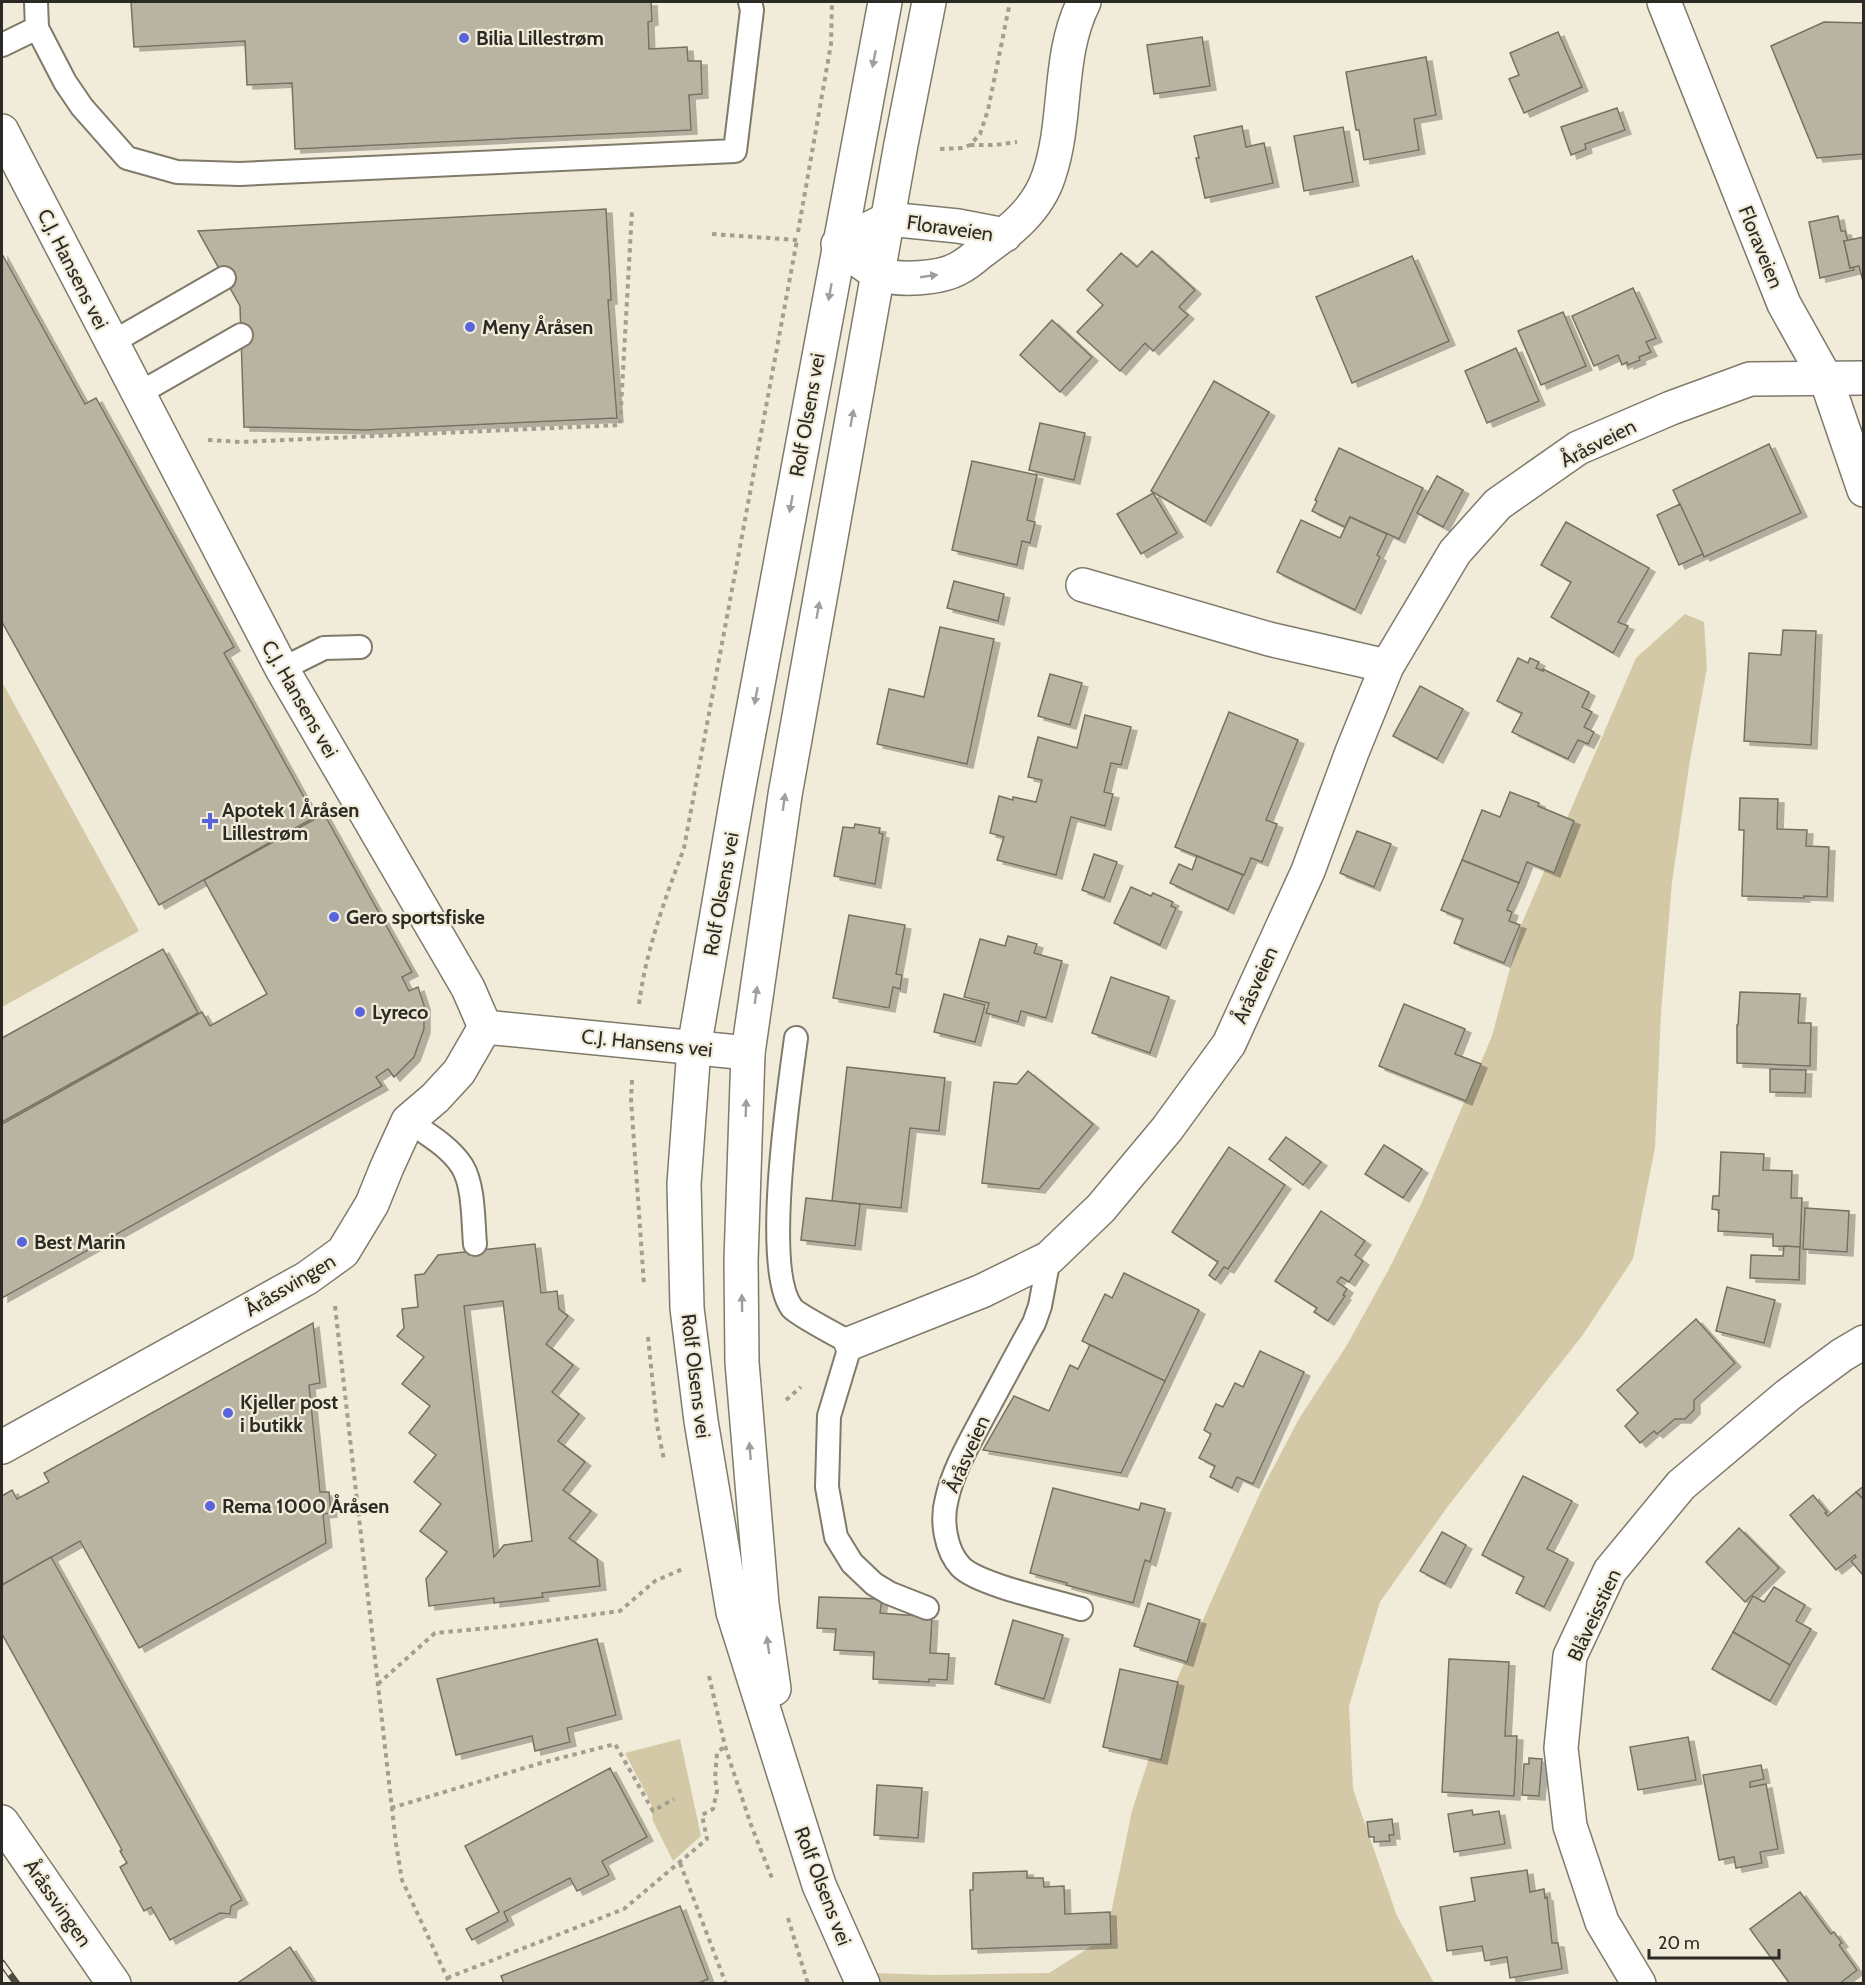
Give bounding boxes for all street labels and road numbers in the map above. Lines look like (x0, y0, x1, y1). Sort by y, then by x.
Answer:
street label: Floraveien (1734, 202, 1788, 292)
street label: C.J. Hansens vei (32, 205, 114, 333)
street label: Floraveien (905, 210, 995, 246)
street label: Rolf Olsens vei (784, 351, 830, 479)
street label: Åråsveien (1556, 414, 1640, 472)
street label: C.J. Hansens vei (257, 636, 343, 762)
street label: Rolf Olsens vei (698, 830, 744, 958)
street label: Åråsveien (1227, 943, 1283, 1027)
street label: C.J. Hansens vei (580, 1024, 714, 1062)
street label: Åråssvingen (240, 1249, 340, 1321)
street label: Rolf Olsens vei (676, 1312, 716, 1440)
street label: Åråsveien (939, 1412, 995, 1496)
street label: Blåveisstien (1562, 1565, 1626, 1665)
street label: Rolf Olsens vei (789, 1823, 857, 1949)
street label: Åråssvingen (19, 1855, 97, 1951)

